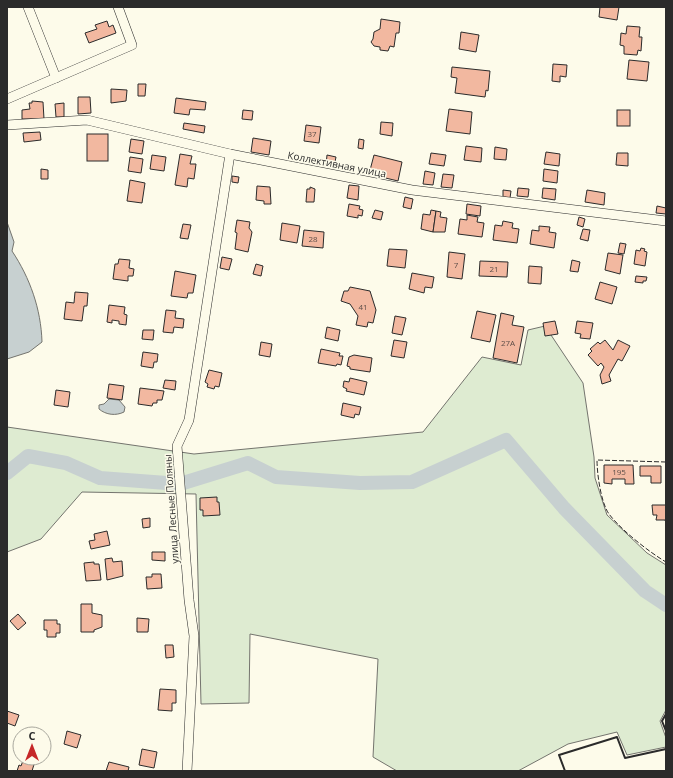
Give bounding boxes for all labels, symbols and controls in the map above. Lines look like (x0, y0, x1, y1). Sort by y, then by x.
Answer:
house number: 37 (307, 128, 317, 139)
street label: Коллективная улица (287, 148, 387, 180)
house number: 28 (308, 233, 318, 244)
house number: 7 (454, 259, 459, 270)
house number: 21 (489, 263, 499, 274)
house number: 41 (358, 301, 368, 312)
house number: 27А (501, 337, 516, 348)
street label: улица Лесные Поляны (160, 454, 182, 564)
house number: 195 (612, 466, 626, 477)
north arrow (12, 726, 52, 766)
text: С (28, 728, 36, 743)

